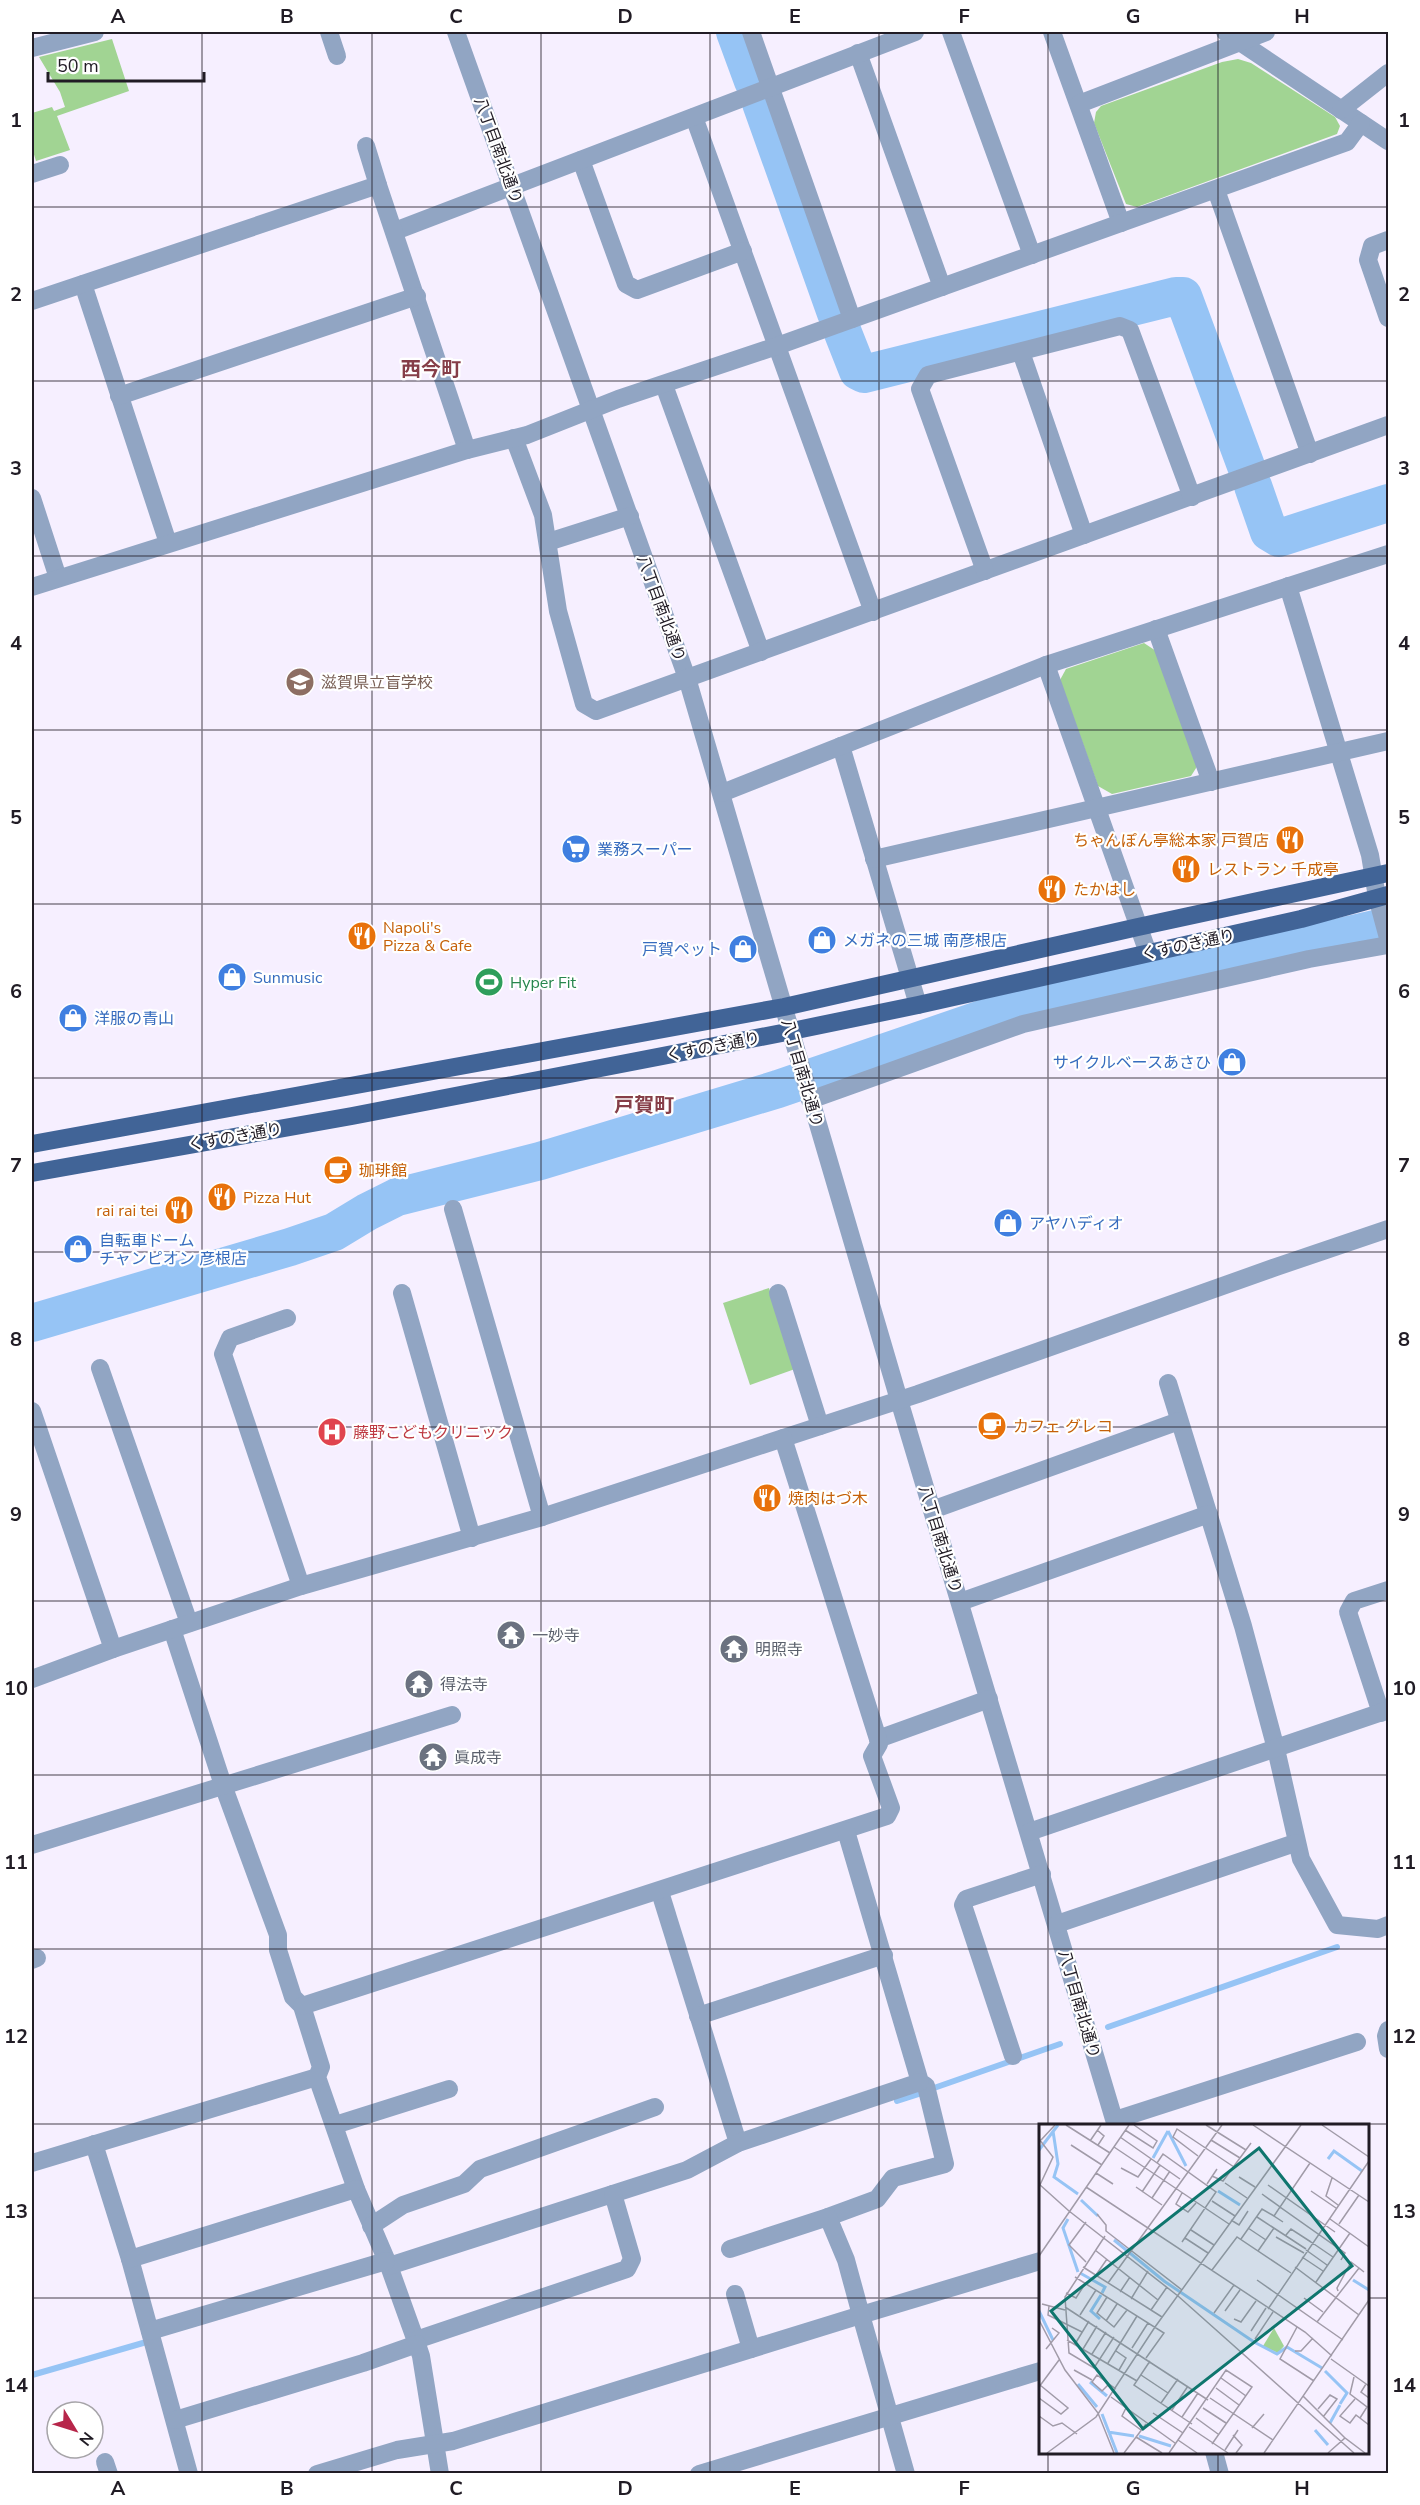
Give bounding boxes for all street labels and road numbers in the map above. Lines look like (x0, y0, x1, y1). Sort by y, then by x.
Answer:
street label: 八丁目南北通り (469, 94, 528, 207)
street label: 八丁目南北通り (632, 552, 691, 665)
street label: くすのき通り (1139, 924, 1237, 966)
street label: 八丁目南北通り (776, 1016, 828, 1130)
street label: くすのき通り (664, 1027, 762, 1067)
street label: くすのき通り (186, 1118, 284, 1156)
street label: 八丁目南北通り (913, 1483, 967, 1596)
street label: 八丁目南北通り (1053, 1947, 1105, 2061)

